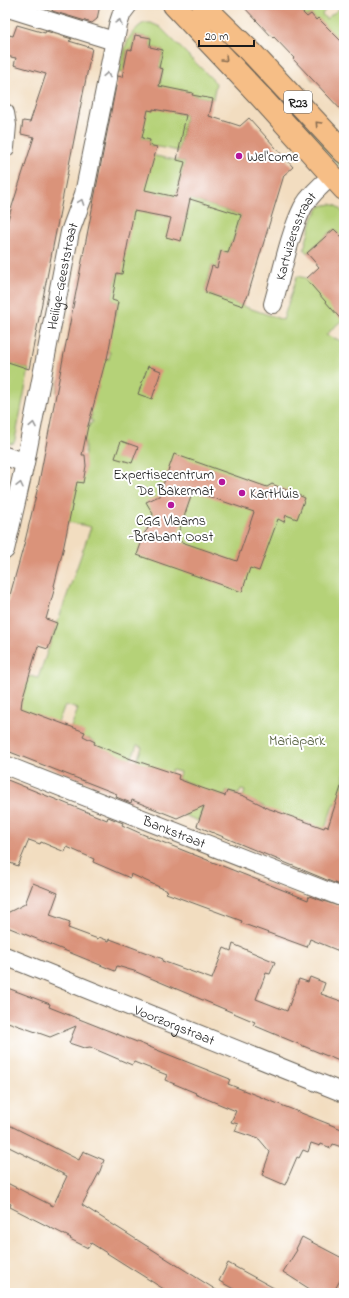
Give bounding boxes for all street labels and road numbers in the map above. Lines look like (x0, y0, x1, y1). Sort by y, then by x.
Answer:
road number: R23 (284, 91, 312, 113)
street label: Kartuizersstraat (271, 187, 322, 283)
street label: Heilige-Geeststraat (42, 219, 85, 332)
street label: Bankstraat (138, 811, 209, 855)
street label: Voorzorgstraat (130, 1000, 218, 1052)

